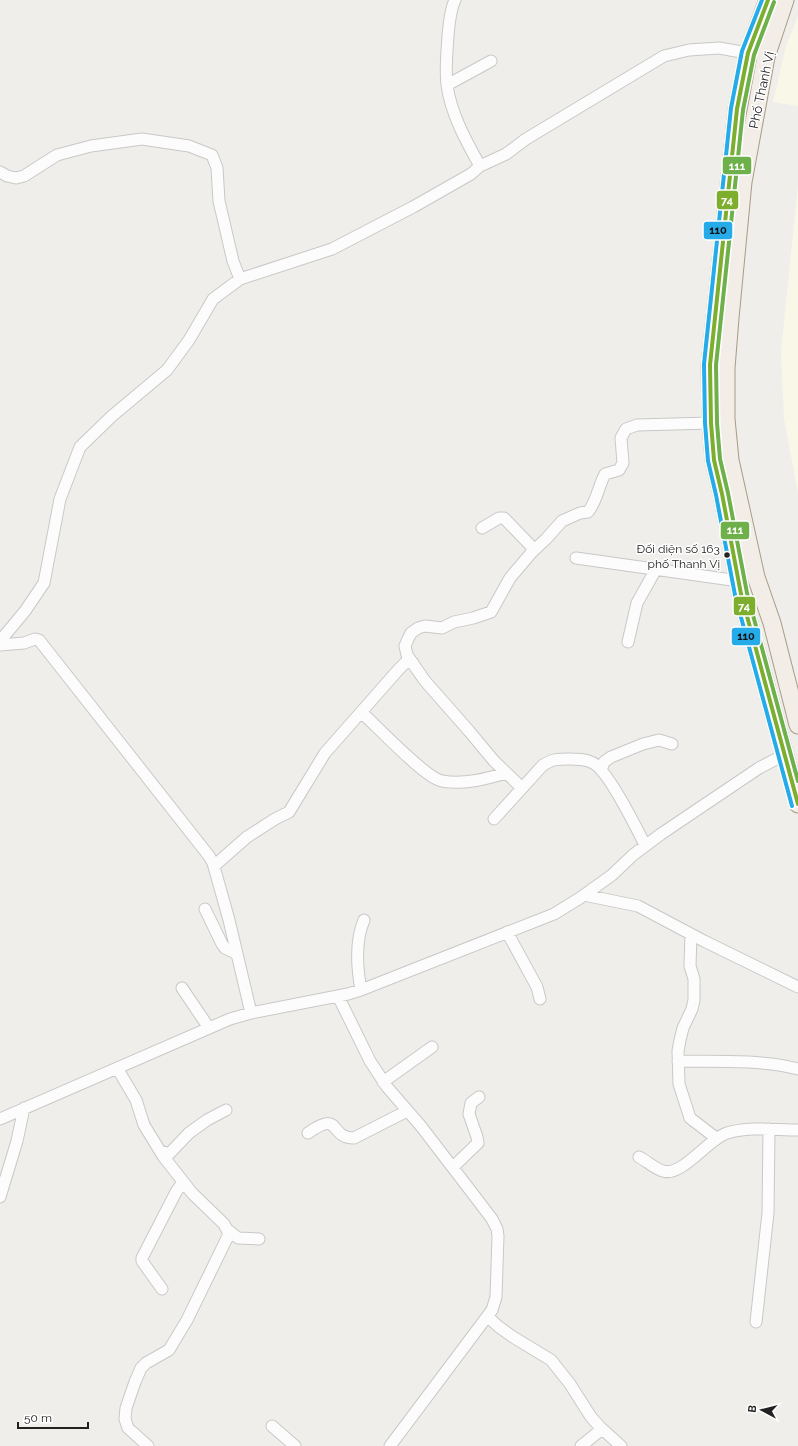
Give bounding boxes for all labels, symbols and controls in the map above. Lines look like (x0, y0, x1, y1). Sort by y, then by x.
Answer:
street label: Phố Thanh Vị (746, 50, 777, 130)
line badge: 111 (722, 156, 752, 175)
text: 111 (729, 160, 746, 173)
line badge: 74 (716, 190, 739, 210)
text: 74 (721, 194, 733, 207)
line badge: 110 (703, 221, 733, 240)
text: 110 (709, 224, 727, 237)
line badge: 111 (720, 521, 750, 540)
text: 111 (727, 524, 744, 537)
place label: Đối diện số 163 phố Thanh Vị (637, 542, 720, 571)
marker: Đối diện số 163 phố Thanh Vị (722, 550, 732, 560)
line badge: 74 (733, 596, 756, 616)
text: 74 (738, 600, 750, 613)
line badge: 110 (731, 627, 761, 646)
text: 110 (737, 630, 755, 643)
north arrow (742, 1390, 782, 1430)
scale bar (18, 1404, 88, 1430)
text: B (746, 1404, 760, 1413)
text: 50 m (24, 1411, 52, 1425)

